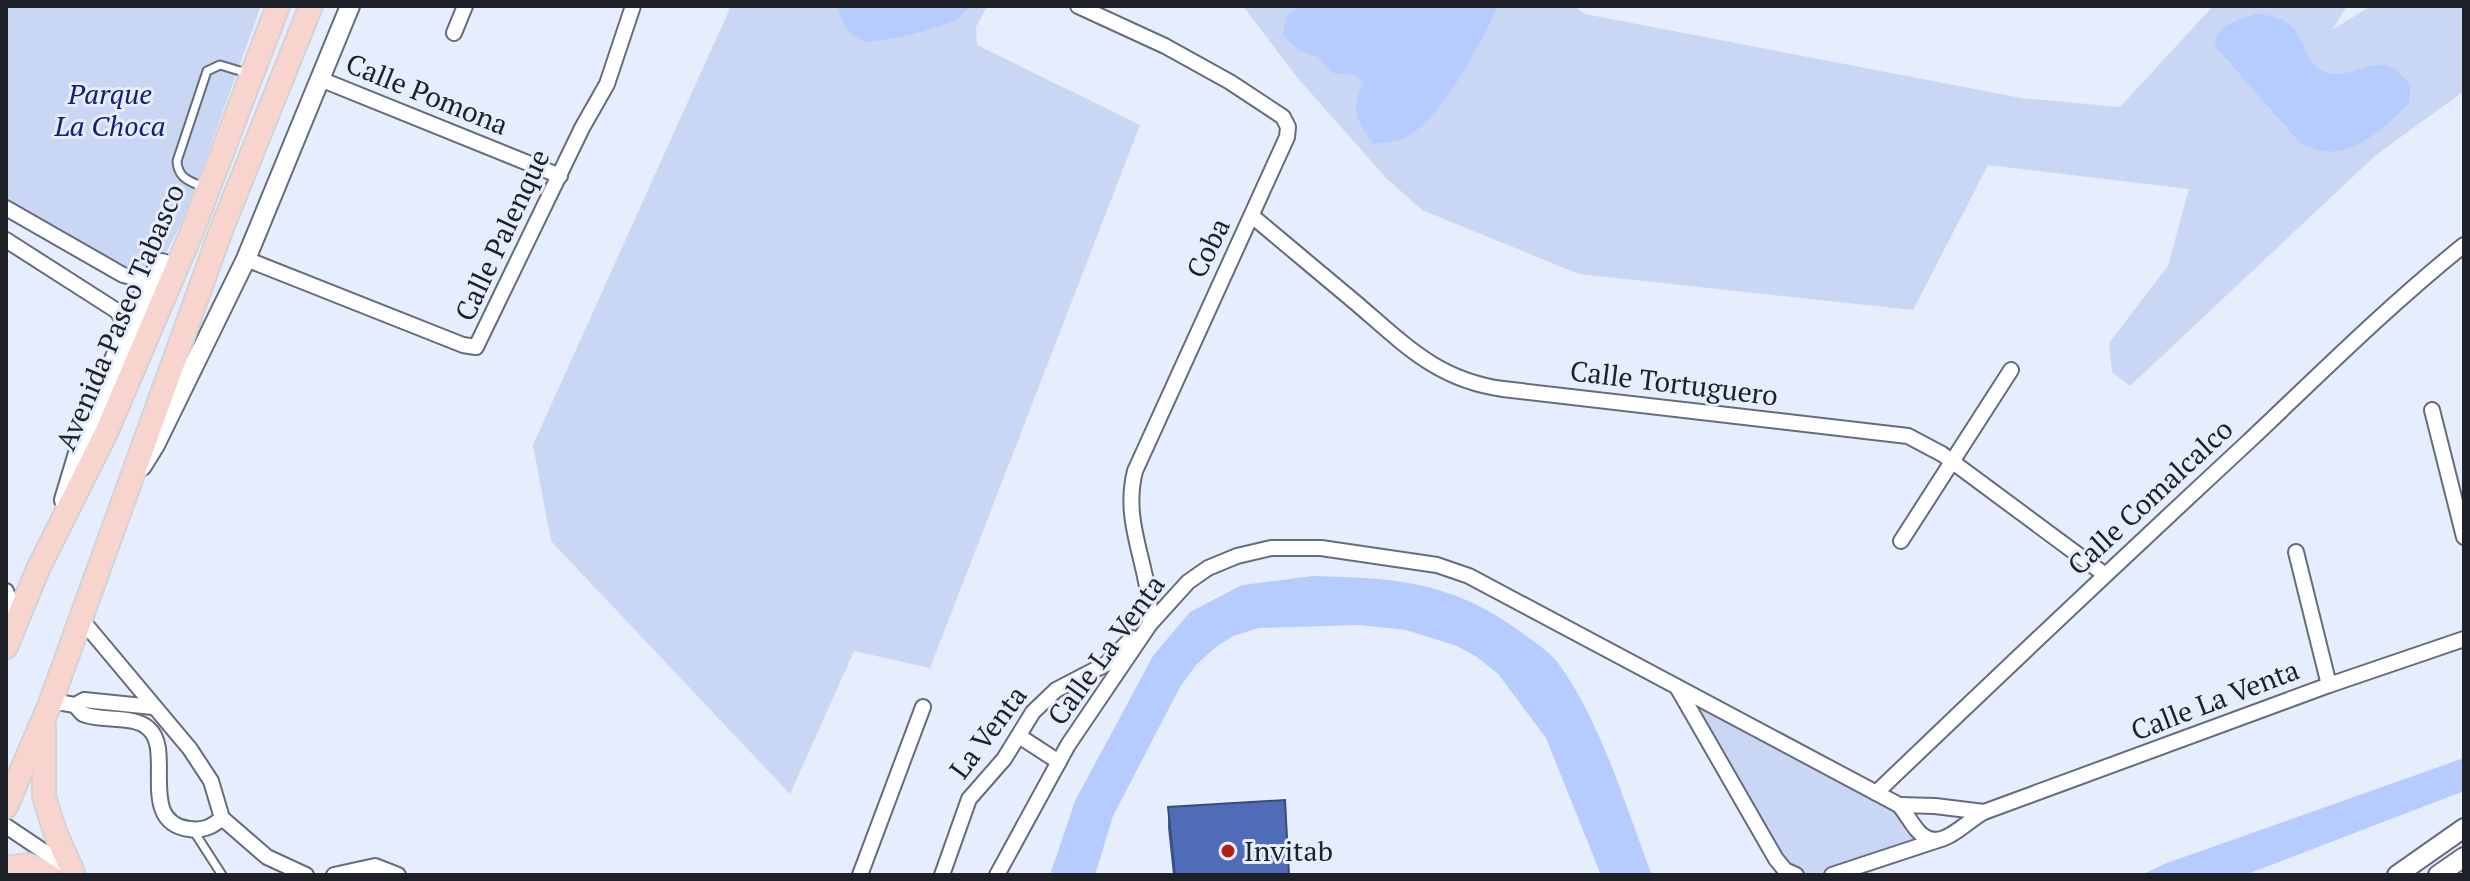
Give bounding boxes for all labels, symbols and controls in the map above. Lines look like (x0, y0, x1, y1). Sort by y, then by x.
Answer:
street label: Calle Pomona (341, 44, 514, 143)
park label: Parque La Choca (53, 75, 166, 144)
street label: Calle Palenque (446, 143, 557, 327)
street label: Avenida Paseo Tabasco (47, 178, 192, 456)
street label: Coba (1177, 212, 1238, 284)
street label: Calle Tortuguero (1568, 351, 1780, 414)
street label: Calle Comalcalco (2059, 410, 2240, 583)
street label: Calle La Venta (1039, 567, 1173, 732)
street label: Calle La Venta (2125, 650, 2304, 749)
street label: La Venta (941, 678, 1035, 786)
place label: Invitab (1244, 832, 1333, 869)
marker: Invitab (1219, 842, 1237, 860)

